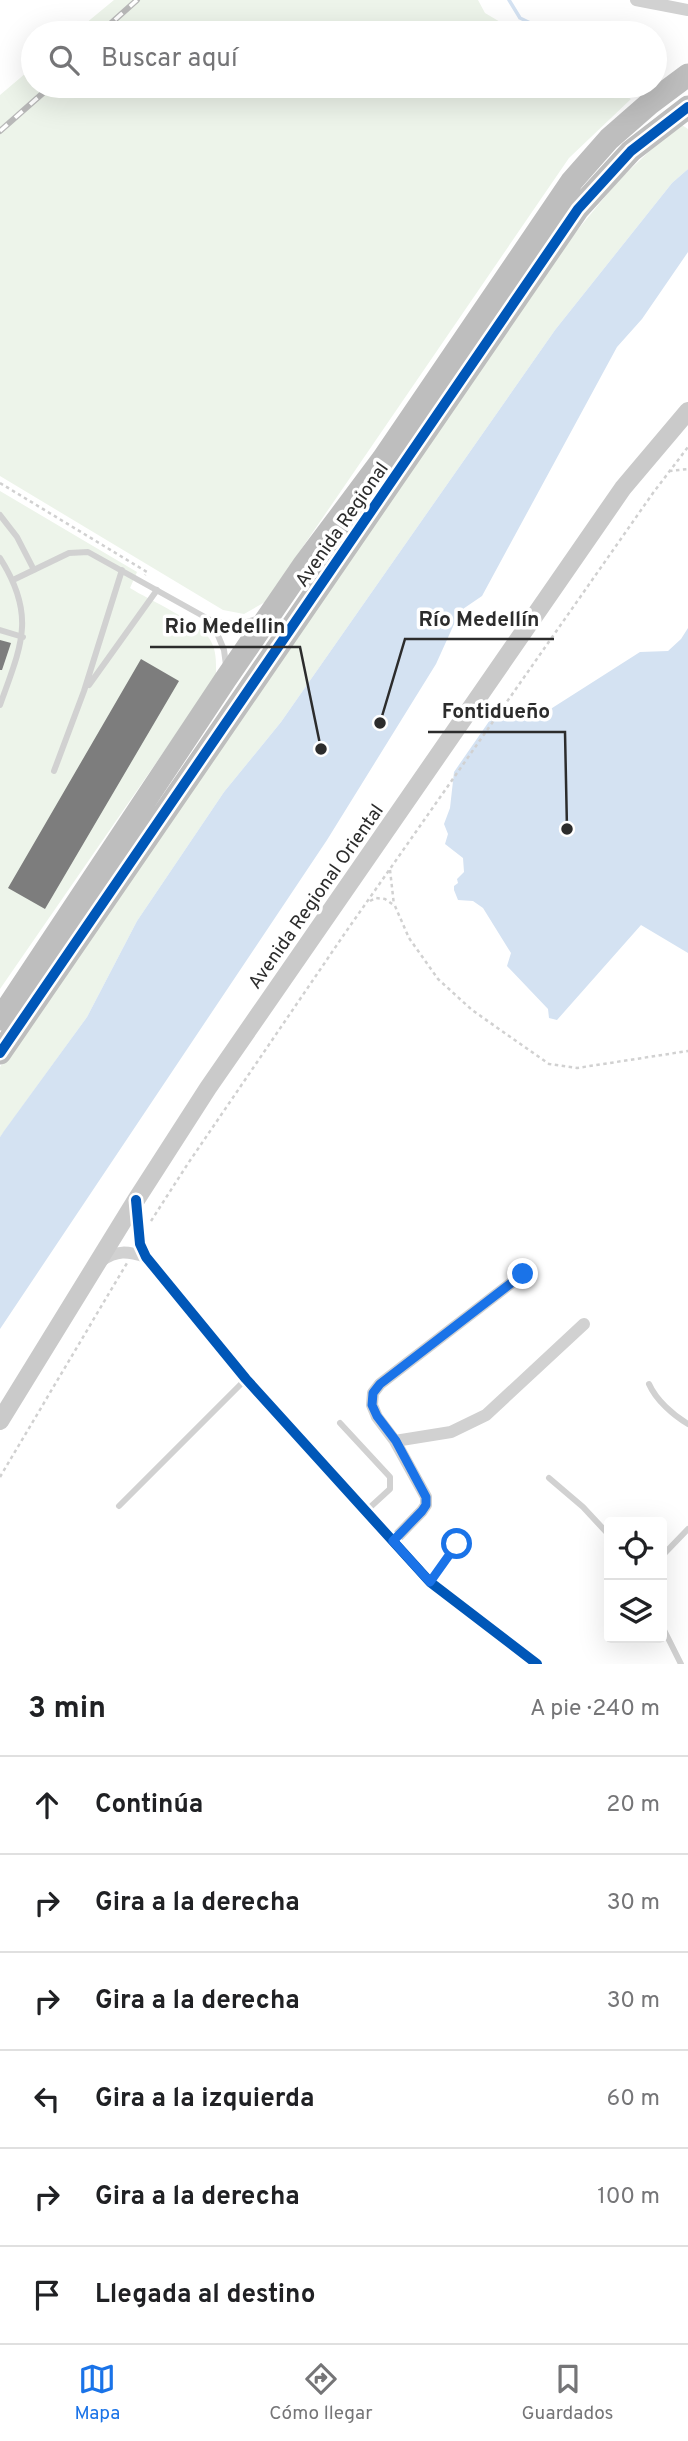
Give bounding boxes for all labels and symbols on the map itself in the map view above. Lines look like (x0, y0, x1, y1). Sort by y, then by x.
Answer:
street label: Avenida Regional (291, 458, 395, 592)
callout: Río Medellín (405, 597, 554, 639)
callout: Rio Medellin (150, 605, 300, 647)
text: Río Medellín (418, 607, 540, 634)
text: Rio Medellin (164, 614, 286, 641)
callout: Fontidueño (428, 690, 565, 732)
text: Fontidueño (442, 699, 550, 726)
street label: Avenida Regional Oriental (244, 800, 390, 994)
route end (507, 1258, 538, 1289)
route start (441, 1528, 472, 1559)

